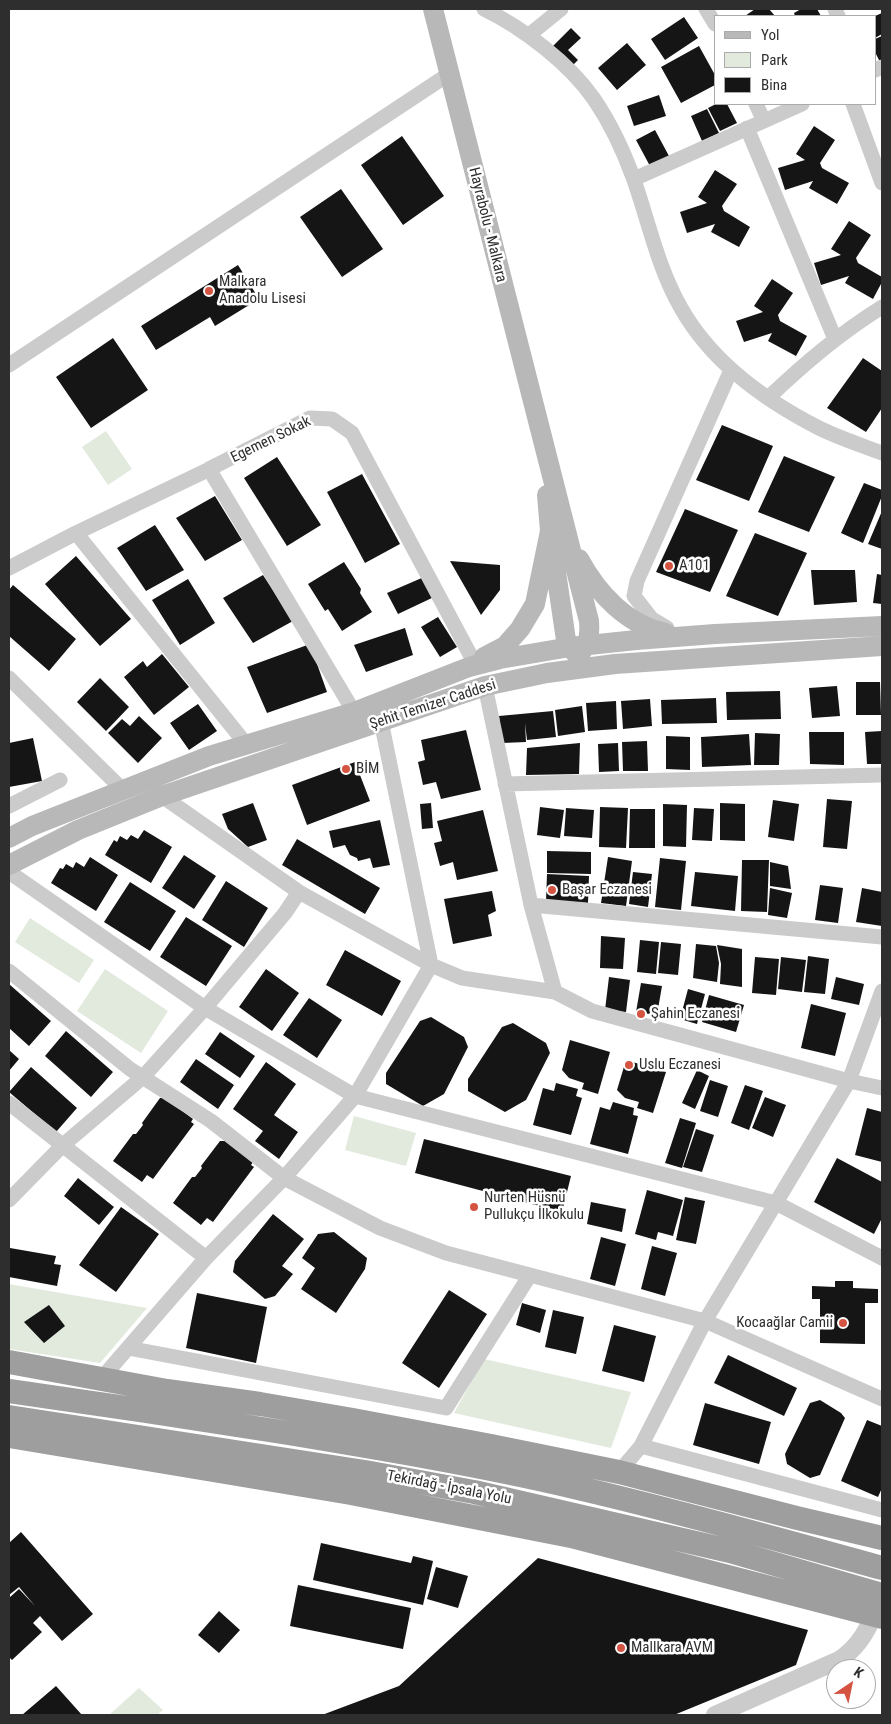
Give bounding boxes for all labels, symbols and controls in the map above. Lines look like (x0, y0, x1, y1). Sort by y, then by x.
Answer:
legend (714, 15, 876, 105)
text: Yol (761, 26, 779, 44)
text: Park (761, 51, 788, 69)
text: Bina (761, 76, 787, 94)
street label: Hayrabolu - Malkara (464, 166, 510, 284)
place label: Malkara Anadolu Lisesi (219, 273, 306, 308)
marker: Malkara Anadolu Lisesi (203, 285, 215, 297)
street label: Egemen Sokak (228, 413, 314, 467)
place label: A101 (679, 557, 710, 575)
marker: A101 (663, 560, 675, 572)
street label: Şehit Temizer Caddesi (368, 676, 498, 734)
place label: BİM (356, 760, 379, 778)
marker: BİM (340, 763, 352, 775)
place label: Başar Eczanesi (562, 881, 652, 899)
marker: Başar Eczanesi (546, 884, 558, 896)
place label: Şahin Eczanesi (651, 1005, 740, 1023)
marker: Şahin Eczanesi (635, 1008, 647, 1020)
place label: Uslu Eczanesi (639, 1056, 721, 1074)
marker: Uslu Eczanesi (623, 1059, 635, 1071)
place label: Nurten Hüsnü Pullukçu İlkokulu (484, 1189, 584, 1224)
marker: Nurten Hüsnü Pullukçu İlkokulu (468, 1201, 480, 1213)
place label: Kocaağlar Camii (736, 1314, 833, 1332)
marker: Kocaağlar Camii (837, 1317, 849, 1329)
street label: Tekirdağ - İpsala Yolu (385, 1467, 513, 1509)
place label: Mallkara AVM (631, 1639, 713, 1657)
marker: Mallkara AVM (615, 1642, 627, 1654)
north arrow (826, 1659, 876, 1709)
text: K (851, 1664, 867, 1681)

